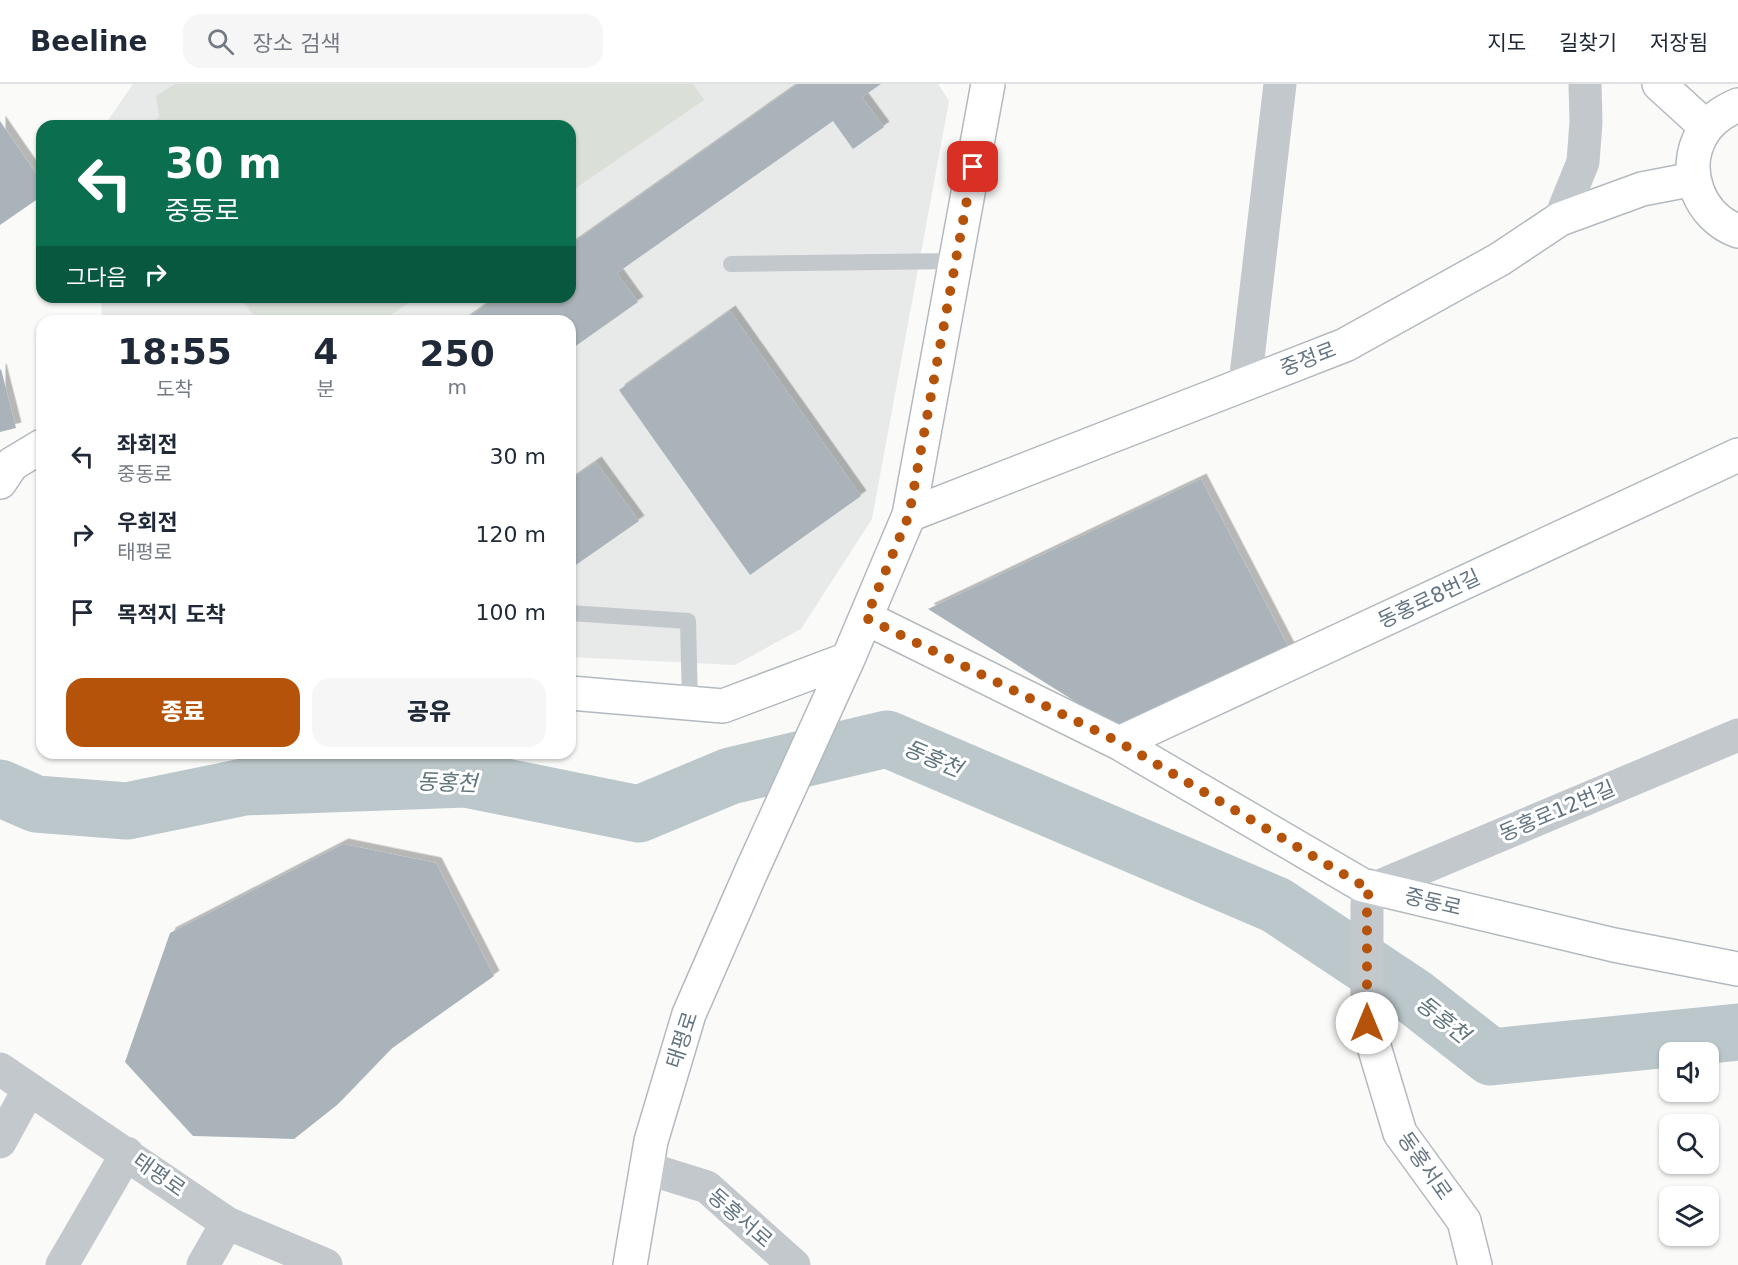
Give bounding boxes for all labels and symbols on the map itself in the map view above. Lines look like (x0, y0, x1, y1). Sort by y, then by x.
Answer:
pin (947, 141, 998, 192)
street label: 중정로 (1277, 337, 1339, 381)
street label: 동홍로8번길 (1374, 565, 1484, 633)
water label: 동홍천 (900, 735, 968, 783)
water label: 동홍천 (416, 769, 481, 796)
street label: 동홍로12번길 (1496, 776, 1618, 846)
street label: 중동로 (1402, 884, 1464, 920)
position arrow (1335, 991, 1399, 1055)
water label: 동홍천 (1411, 991, 1476, 1050)
street label: 태평로 (662, 1009, 702, 1071)
street label: 동홍서로 (1393, 1127, 1457, 1205)
street label: 태평로 (128, 1149, 190, 1201)
street label: 동홍서로 (703, 1184, 777, 1252)

